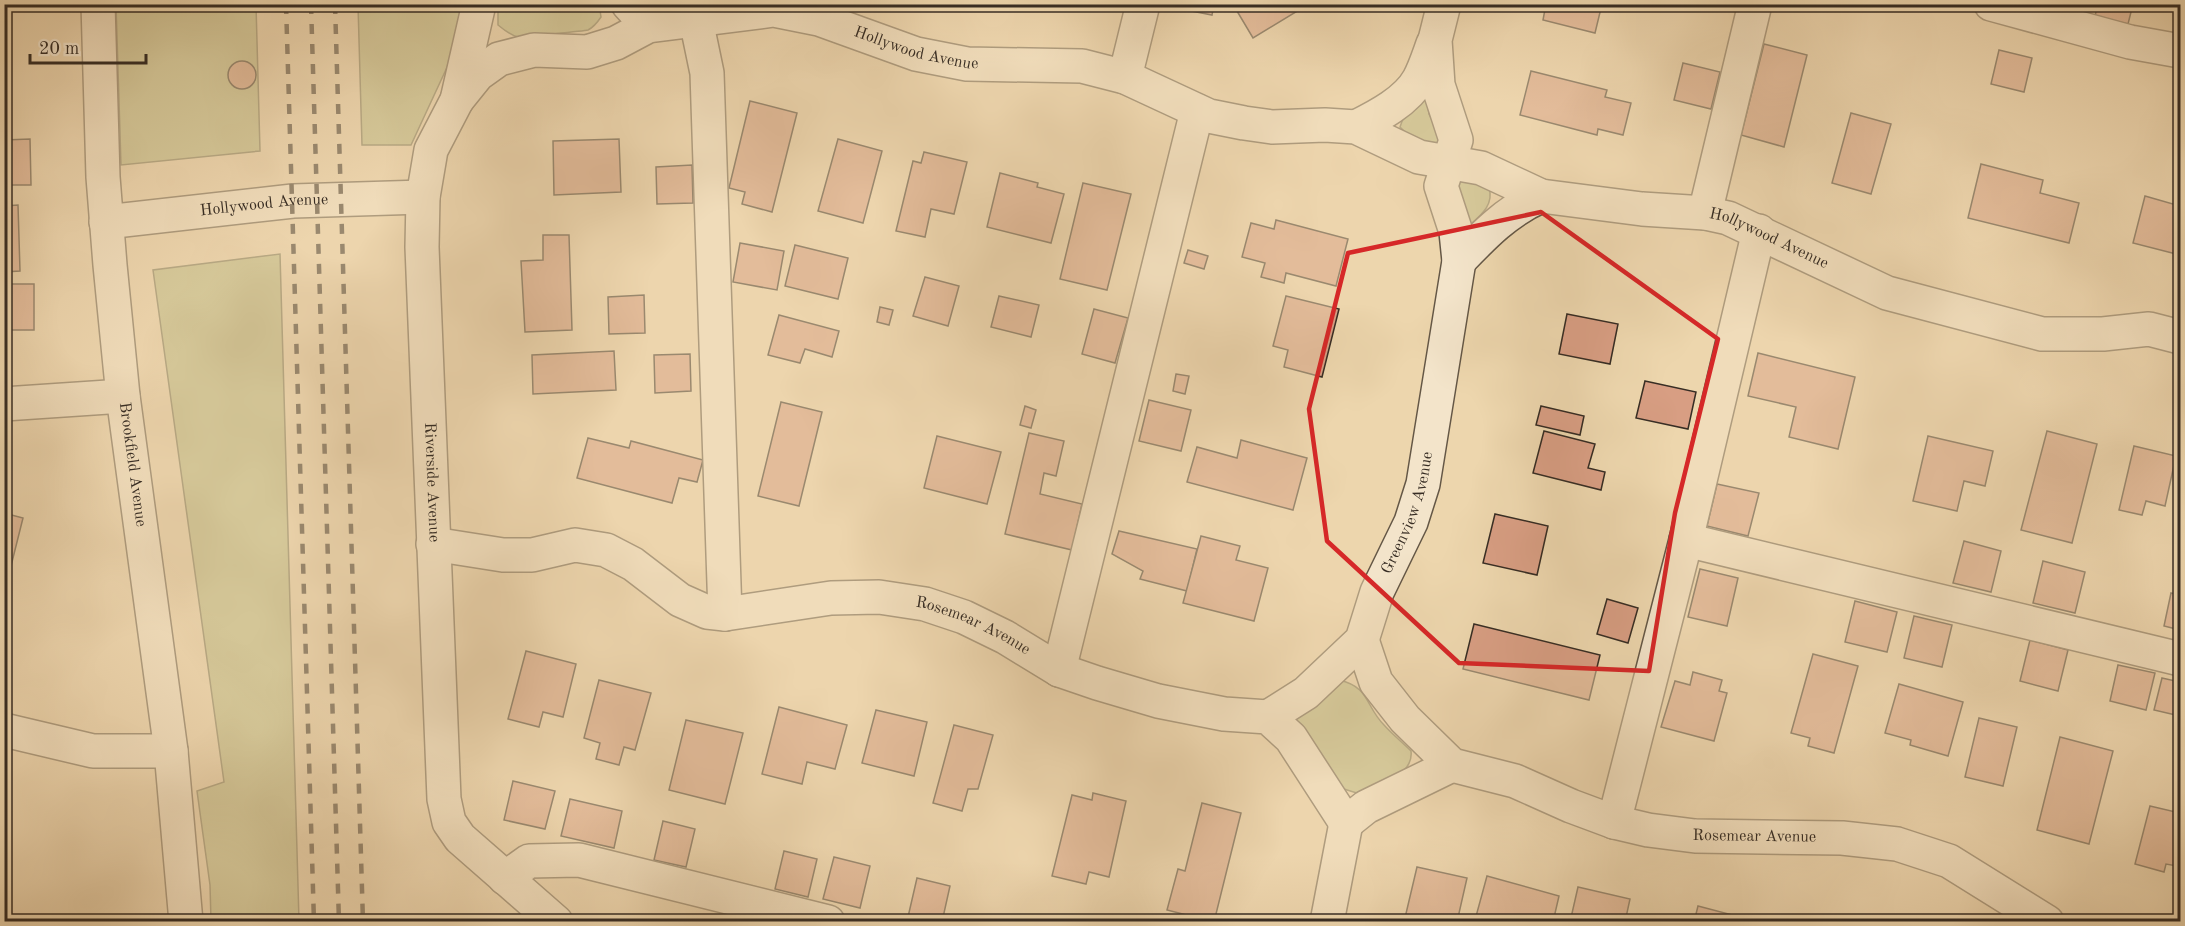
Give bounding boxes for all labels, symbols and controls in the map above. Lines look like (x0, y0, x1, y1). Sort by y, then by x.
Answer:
street label: Hollywood Avenue (852, 24, 979, 73)
scale bar (30, 27, 146, 65)
text: 20 m (39, 40, 79, 58)
street label: Hollywood Avenue (199, 192, 329, 219)
street label: Hollywood Avenue (1708, 206, 1831, 272)
street label: Brookfield Avenue (116, 401, 149, 528)
street label: Riverside Avenue (421, 422, 442, 542)
street label: Greenview Avenue (1379, 450, 1436, 577)
street label: Rosemear Avenue (915, 595, 1033, 658)
street label: Rosemear Avenue (1693, 828, 1816, 846)

